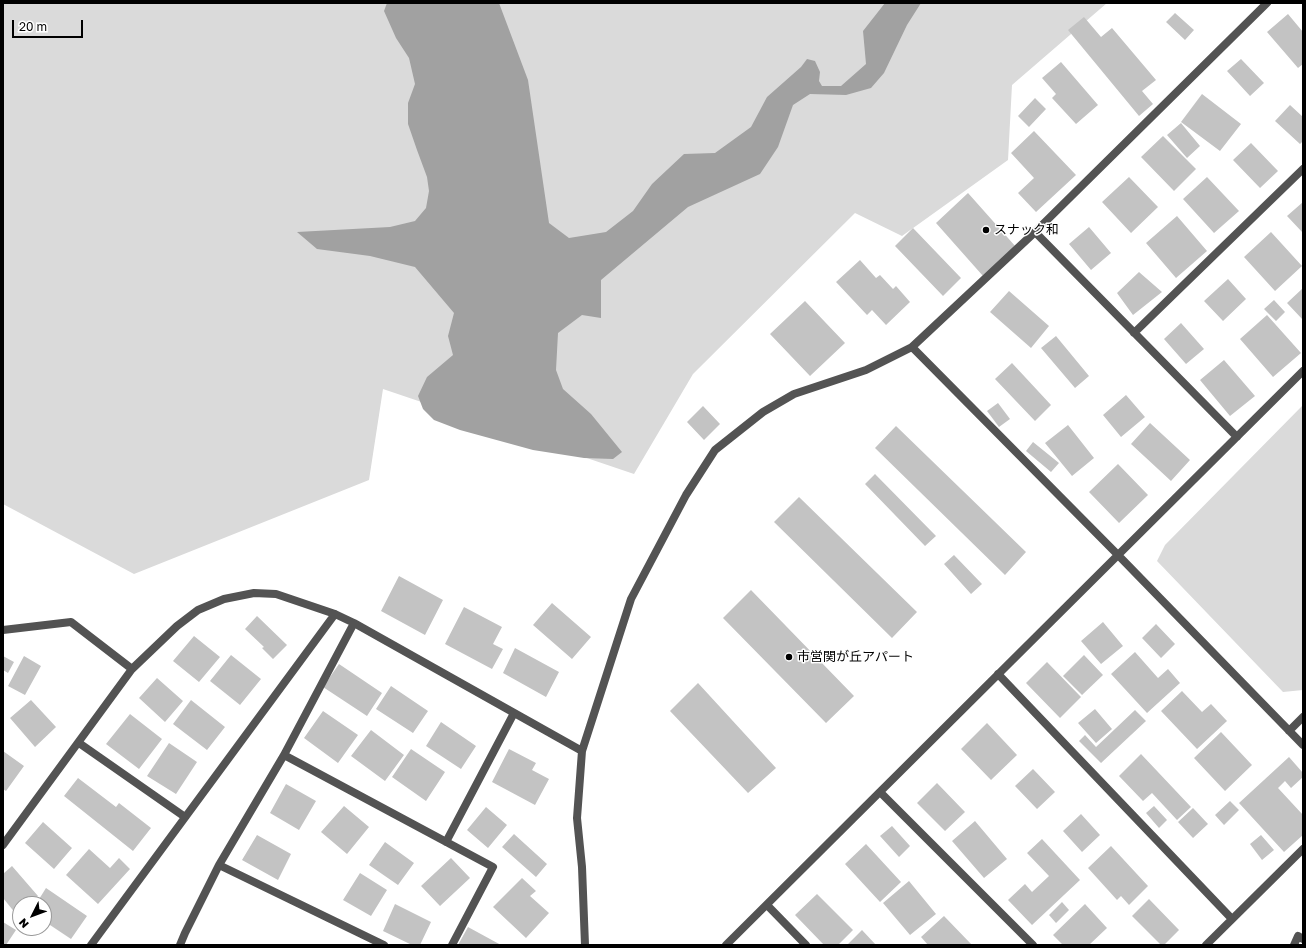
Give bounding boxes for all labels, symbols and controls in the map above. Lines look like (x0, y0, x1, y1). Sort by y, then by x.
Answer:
scale bar (14, 12, 85, 38)
text: 20 m (19, 19, 47, 34)
place label: スナック和 (994, 222, 1059, 238)
marker: スナック和 (981, 225, 991, 235)
place label: 市営関が丘アパート (797, 649, 914, 665)
marker: 市営関が丘アパート (784, 652, 794, 662)
north arrow (12, 896, 52, 936)
text: N (16, 916, 31, 931)

